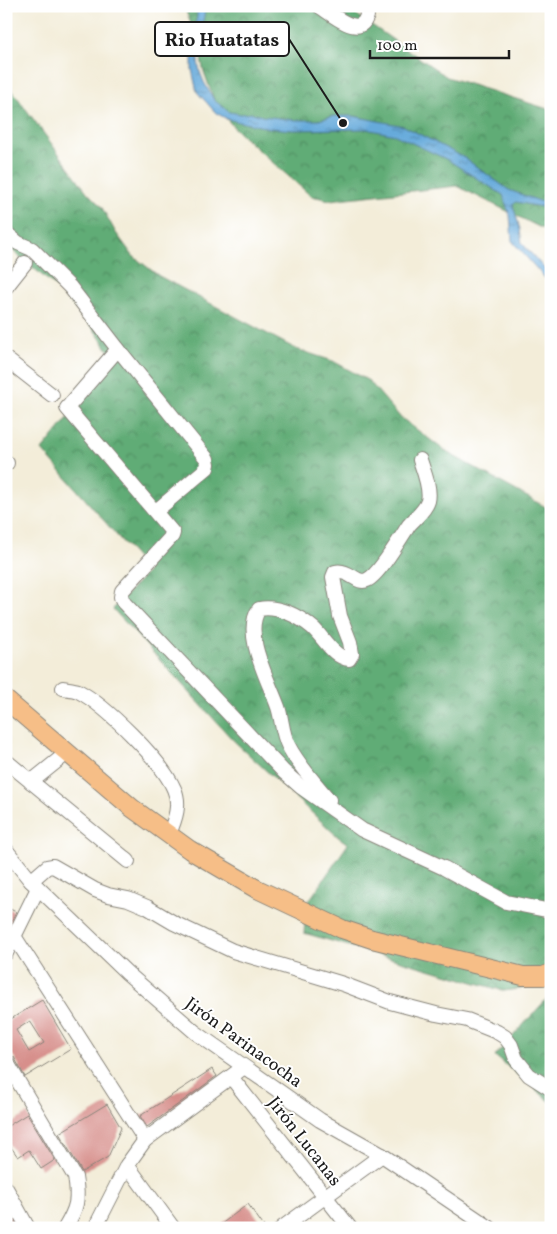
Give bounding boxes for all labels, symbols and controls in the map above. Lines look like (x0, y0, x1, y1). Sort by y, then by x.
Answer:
callout: Rio Huatatas (155, 22, 289, 56)
text: Rio Huatatas (165, 28, 279, 54)
scale bar (370, 28, 508, 60)
text: 100 m (377, 36, 417, 57)
street label: Jirón Parinacocha (179, 992, 307, 1094)
street label: Jirón Lucanas (261, 1092, 347, 1192)

